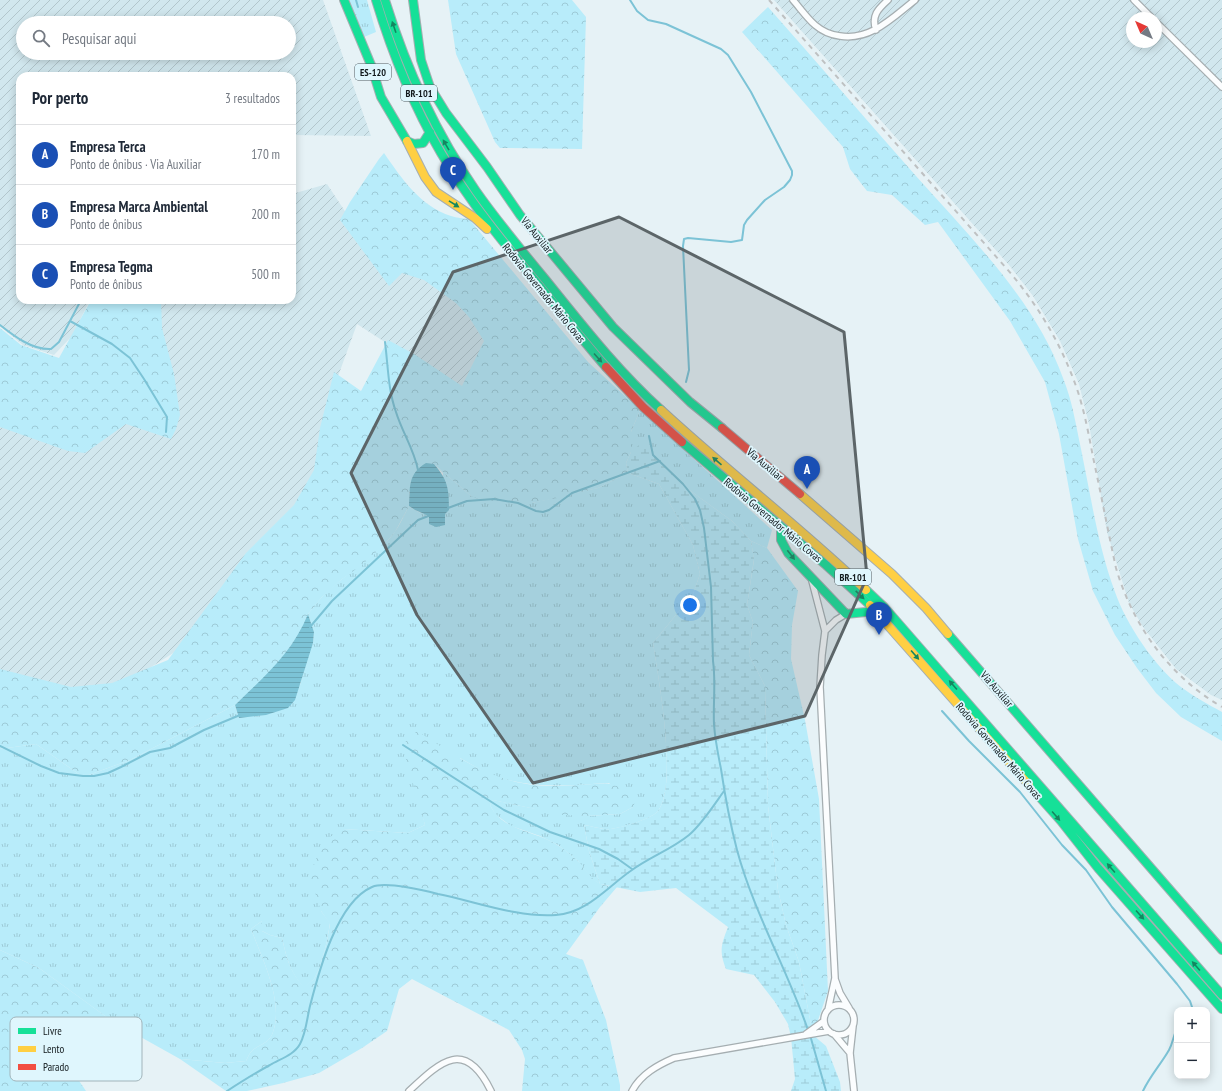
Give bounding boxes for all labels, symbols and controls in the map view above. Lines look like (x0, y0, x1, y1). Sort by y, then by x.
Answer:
north arrow (1126, 12, 1162, 48)
search box (16, 16, 296, 60)
one-way arrow (390, 20, 396, 32)
icon: search (30, 27, 52, 49)
text: Pesquisar aqui (62, 29, 136, 48)
road number: ES-120 (355, 64, 391, 80)
road number: BR-101 (401, 85, 437, 101)
text: Por perto (32, 87, 88, 109)
text: 3 resultados (225, 90, 280, 107)
text: Empresa Terca (70, 137, 146, 156)
one-way arrow (443, 139, 450, 151)
text: A (42, 146, 48, 163)
text: 170 m (251, 146, 280, 163)
text: Ponto de ônibus · Via Auxiliar (70, 156, 201, 173)
pin: C (440, 157, 466, 190)
text: Empresa Marca Ambiental (70, 197, 208, 216)
one-way arrow (448, 201, 460, 208)
text: B (42, 206, 48, 223)
text: 200 m (251, 206, 280, 223)
street label: Via Auxiliar (517, 213, 556, 256)
text: Ponto de ônibus (70, 216, 142, 233)
street label: Rodovia Governador Mário Covas (500, 240, 589, 346)
text: Empresa Tegma (70, 257, 153, 276)
text: C (42, 266, 48, 283)
text: 500 m (251, 266, 280, 283)
text: Ponto de ônibus (70, 276, 142, 293)
one-way arrow (593, 353, 602, 363)
street label: Via Auxiliar (743, 444, 786, 483)
one-way arrow (712, 456, 722, 465)
pin: A (794, 456, 820, 489)
street label: Rodovia Governador Mário Covas (721, 475, 825, 565)
one-way arrow (787, 550, 795, 561)
road number: BR-101 (835, 569, 871, 585)
one-way arrow (855, 590, 865, 600)
your location (680, 595, 700, 615)
pin: B (866, 602, 892, 635)
one-way arrow (910, 650, 920, 660)
street label: Via Auxiliar (977, 667, 1016, 710)
one-way arrow (948, 680, 957, 690)
street label: Rodovia Governador Mário Covas (953, 700, 1045, 803)
one-way arrow (1052, 811, 1061, 821)
one-way arrow (1107, 862, 1116, 873)
one-way arrow (1135, 911, 1144, 920)
one-way arrow (1192, 961, 1201, 971)
map controls (1174, 1007, 1210, 1079)
button: + (1174, 1007, 1210, 1043)
legend (10, 1017, 142, 1081)
text: Livre (43, 1024, 62, 1038)
text: Lento (43, 1042, 64, 1056)
button: − (1174, 1043, 1210, 1079)
text: Parado (43, 1060, 69, 1074)

